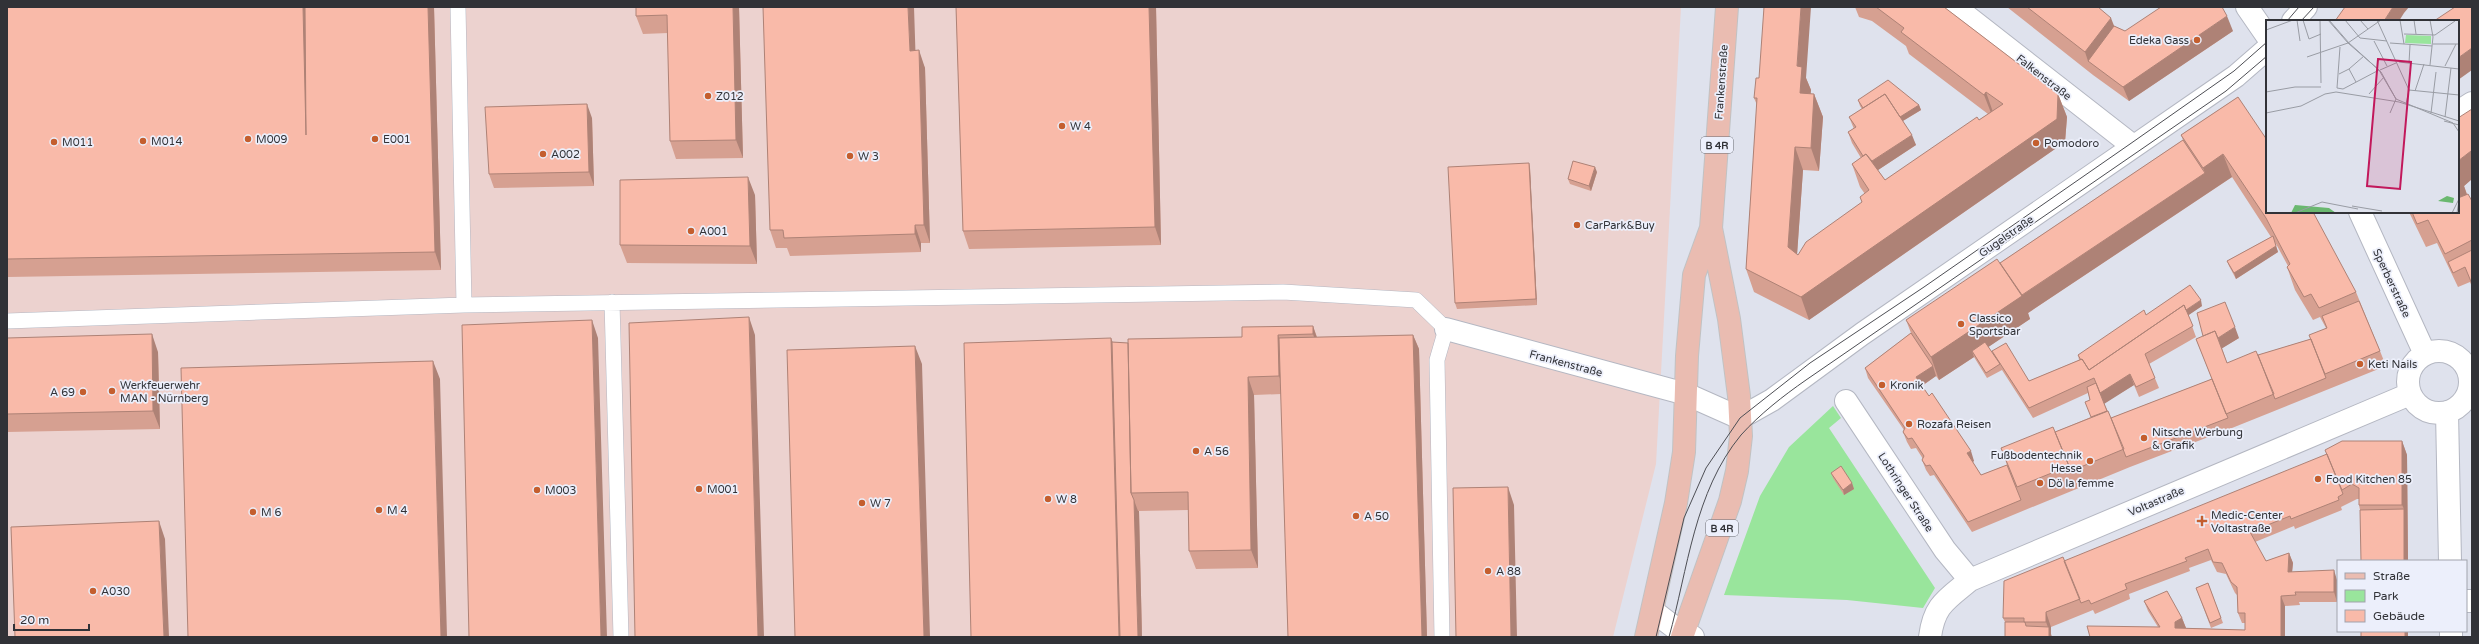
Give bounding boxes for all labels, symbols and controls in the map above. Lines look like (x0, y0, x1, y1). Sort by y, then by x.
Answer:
inset map (2266, 20, 2459, 213)
place label: Edeka Gass (2129, 34, 2189, 47)
marker: Edeka Gass (2192, 35, 2202, 45)
street label: Frankenstraße (1712, 44, 1731, 120)
street label: Falkenstraße (2014, 52, 2074, 103)
place label: Z012 (716, 90, 744, 103)
marker: Z012 (703, 91, 713, 101)
place label: W 4 (1070, 120, 1091, 133)
marker: W 4 (1057, 121, 1067, 131)
place label: M009 (256, 133, 287, 146)
place label: E001 (383, 133, 411, 146)
marker: M009 (243, 134, 253, 144)
marker: E001 (370, 134, 380, 144)
place label: M014 (151, 135, 182, 148)
place label: M011 (62, 136, 93, 149)
marker: M014 (138, 136, 148, 146)
marker: M011 (49, 137, 59, 147)
road number: B 4R (1701, 137, 1733, 153)
place label: Pomodoro (2044, 137, 2099, 150)
marker: Pomodoro (2031, 138, 2041, 148)
place label: A002 (551, 148, 580, 161)
marker: A002 (538, 149, 548, 159)
place label: W 3 (858, 150, 879, 163)
marker: W 3 (845, 151, 855, 161)
street label: Gugelstraße (1976, 213, 2036, 260)
place label: CarPark&Buy (1585, 219, 1655, 232)
marker: CarPark&Buy (1572, 220, 1582, 230)
place label: A001 (699, 225, 728, 238)
marker: A001 (686, 226, 696, 236)
street label: Sperberstraße (2370, 247, 2413, 320)
place label: Classico Sportsbar (1969, 312, 2021, 338)
marker: Classico Sportsbar (1956, 319, 1966, 329)
street label: Frankenstraße (1528, 347, 1604, 379)
place label: Keti Nails (2368, 358, 2417, 371)
marker: Keti Nails (2355, 359, 2365, 369)
place label: Werkfeuerwehr MAN - Nürnberg (120, 379, 208, 405)
place label: Kronik (1890, 379, 1924, 392)
marker: Kronik (1877, 380, 1887, 390)
place label: A 69 (50, 386, 75, 399)
marker: Werkfeuerwehr MAN - Nürnberg (107, 386, 117, 396)
marker: A 69 (78, 387, 88, 397)
place label: Rozafa Reisen (1917, 418, 1991, 431)
marker: Rozafa Reisen (1904, 419, 1914, 429)
place label: Nitsche Werbung & Grafik (2152, 426, 2243, 452)
marker: Nitsche Werbung & Grafik (2139, 433, 2149, 443)
place label: A 56 (1204, 445, 1229, 458)
marker: A 56 (1191, 446, 1201, 456)
place label: Fußbodentechnik Hesse (1991, 449, 2082, 475)
street label: Lothringer Straße (1875, 450, 1936, 534)
marker: Fußbodentechnik Hesse (2085, 456, 2095, 466)
place label: Food Kitchen 85 (2326, 473, 2412, 486)
marker: Food Kitchen 85 (2313, 474, 2323, 484)
place label: Dö la femme (2048, 477, 2114, 490)
marker: Dö la femme (2035, 478, 2045, 488)
place label: M001 (707, 483, 738, 496)
place label: M003 (545, 484, 576, 497)
marker: M001 (694, 484, 704, 494)
street label: Voltastraße (2126, 484, 2186, 519)
marker: M003 (532, 485, 542, 495)
place label: W 8 (1056, 493, 1077, 506)
marker: W 8 (1043, 494, 1053, 504)
place label: W 7 (870, 497, 891, 510)
marker: W 7 (857, 498, 867, 508)
place label: M 4 (387, 504, 407, 517)
marker: M 4 (374, 505, 384, 515)
place label: M 6 (261, 506, 281, 519)
marker: M 6 (248, 507, 258, 517)
place label: Medic-Center Voltastraße (2211, 509, 2283, 535)
place label: A 50 (1364, 510, 1389, 523)
marker: A 50 (1351, 511, 1361, 521)
marker: Medic-Center Voltastraße (2196, 515, 2208, 527)
road number: B 4R (1706, 520, 1738, 536)
legend (2337, 560, 2467, 632)
place label: A 88 (1496, 565, 1521, 578)
marker: A 88 (1483, 566, 1493, 576)
text: Straße (2373, 569, 2410, 583)
place label: A030 (101, 585, 130, 598)
marker: A030 (88, 586, 98, 596)
text: Park (2373, 589, 2399, 603)
scale bar (14, 606, 89, 632)
text: Gebäude (2373, 609, 2425, 623)
text: 20 m (20, 613, 49, 627)

